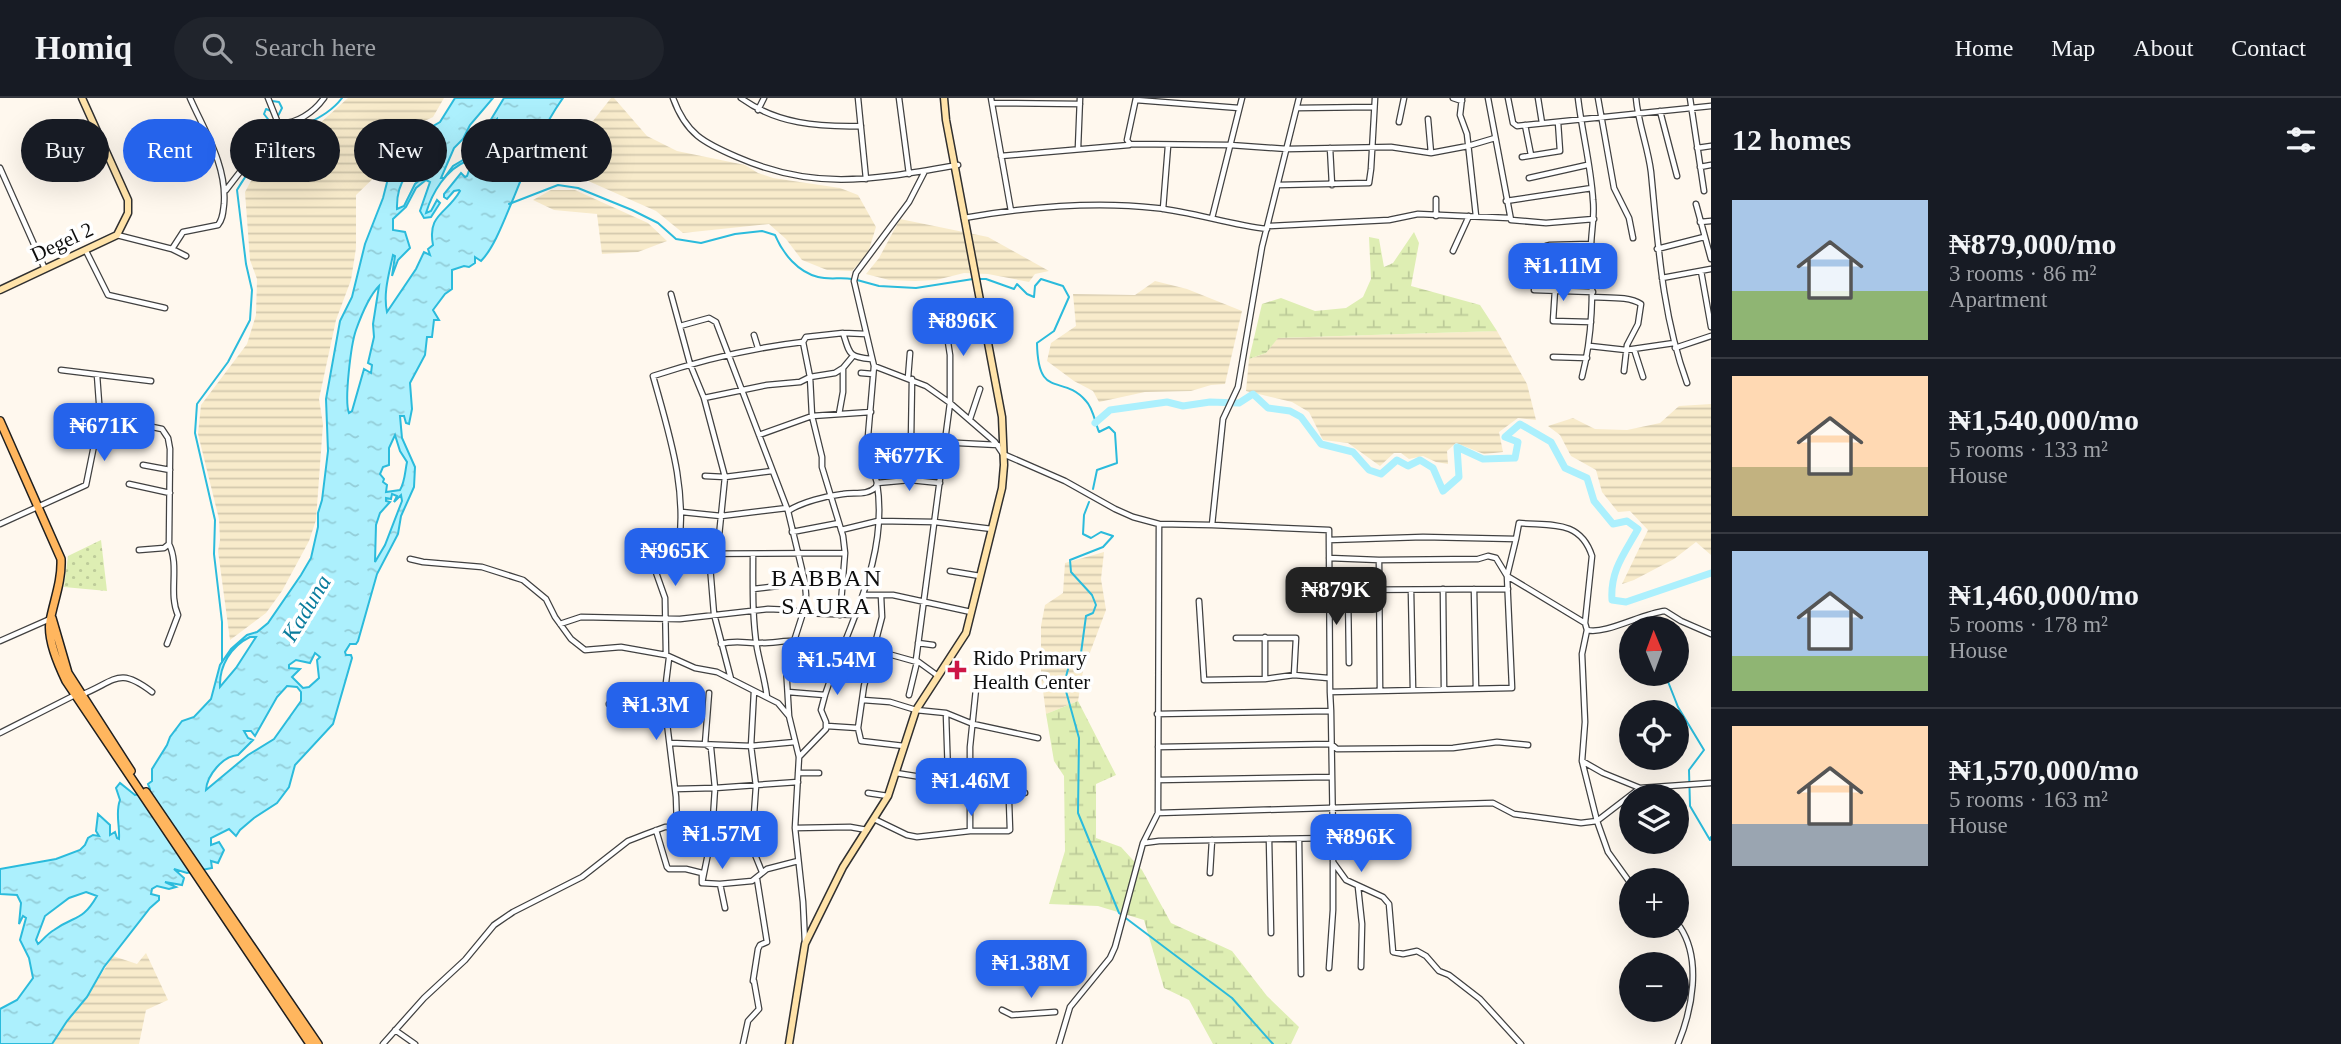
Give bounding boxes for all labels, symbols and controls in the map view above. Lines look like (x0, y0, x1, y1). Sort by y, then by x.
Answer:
search box (174, 17, 664, 80)
icon: search (198, 29, 236, 67)
text: Homiq (35, 30, 132, 66)
text: Search here (254, 33, 376, 62)
text: Home (1955, 35, 2013, 61)
text: Map (2051, 35, 2095, 61)
text: About (2133, 35, 2193, 61)
text: Contact (2231, 35, 2306, 61)
chip: Buy (21, 119, 109, 182)
chip: Rent (123, 119, 216, 182)
chip: Filters (230, 119, 340, 182)
chip: New (354, 119, 447, 182)
chip: Apartment (461, 119, 612, 182)
icon: filters (2282, 121, 2320, 159)
text: 12 homes (1732, 123, 1851, 156)
street label: Degel 2 (27, 217, 97, 267)
text: ₦879,000/mo (1949, 227, 2117, 260)
icon: home (1788, 228, 1872, 312)
pin: ₦1.11M (1506, 244, 1620, 303)
text: ₦1.11M (1524, 253, 1602, 278)
text: 3 rooms · 86 m² (1949, 261, 2096, 286)
text: Apartment (1949, 287, 2047, 312)
pin: ₦896K (914, 299, 1012, 358)
text: ₦896K (929, 308, 998, 333)
text: ₦1,540,000/mo (1949, 403, 2139, 436)
pin: ₦671K (55, 404, 153, 463)
icon: home (1788, 404, 1872, 488)
text: ₦671K (70, 413, 139, 438)
pin: ₦677K (860, 434, 958, 493)
text: 5 rooms · 133 m² (1949, 437, 2108, 462)
text: ₦677K (875, 443, 944, 468)
text: House (1949, 463, 2008, 488)
pin: ₦965K (626, 528, 724, 588)
text: ₦965K (641, 538, 710, 563)
district label: BABBAN SAURA (771, 565, 883, 619)
pin: ₦879K (1287, 568, 1385, 627)
water label: Kaduna (276, 571, 336, 647)
text: ₦879K (1302, 577, 1371, 602)
text: ₦1,460,000/mo (1949, 578, 2139, 611)
icon: home (1788, 579, 1872, 663)
text: 5 rooms · 178 m² (1949, 612, 2108, 637)
north arrow (1619, 616, 1689, 686)
map controls (1619, 616, 1689, 1022)
pin: ₦1.54M (780, 638, 894, 697)
text: House (1949, 638, 2008, 663)
place label: Rido Primary Health Center (973, 646, 1090, 694)
text: ₦1.54M (798, 647, 876, 672)
marker: Rido Primary Health Center (947, 660, 967, 680)
pin: ₦1.3M (607, 682, 705, 742)
text: ₦1.3M (622, 692, 690, 717)
button: locate (1619, 700, 1689, 770)
text: ₦1,570,000/mo (1949, 753, 2139, 786)
icon: home (1788, 754, 1872, 838)
pin: ₦1.46M (914, 758, 1028, 818)
text: ₦1.46M (932, 768, 1010, 793)
button: layers (1619, 784, 1689, 854)
text: 5 rooms · 163 m² (1949, 787, 2108, 812)
pin: ₦1.57M (665, 812, 779, 871)
text: House (1949, 813, 2008, 838)
pin: ₦896K (1312, 814, 1410, 874)
text: ₦1.57M (683, 821, 761, 846)
text: ₦896K (1327, 824, 1396, 849)
button: + (1619, 868, 1689, 938)
pin: ₦1.38M (974, 940, 1088, 1000)
text: ₦1.38M (992, 950, 1070, 975)
button: − (1619, 952, 1689, 1022)

